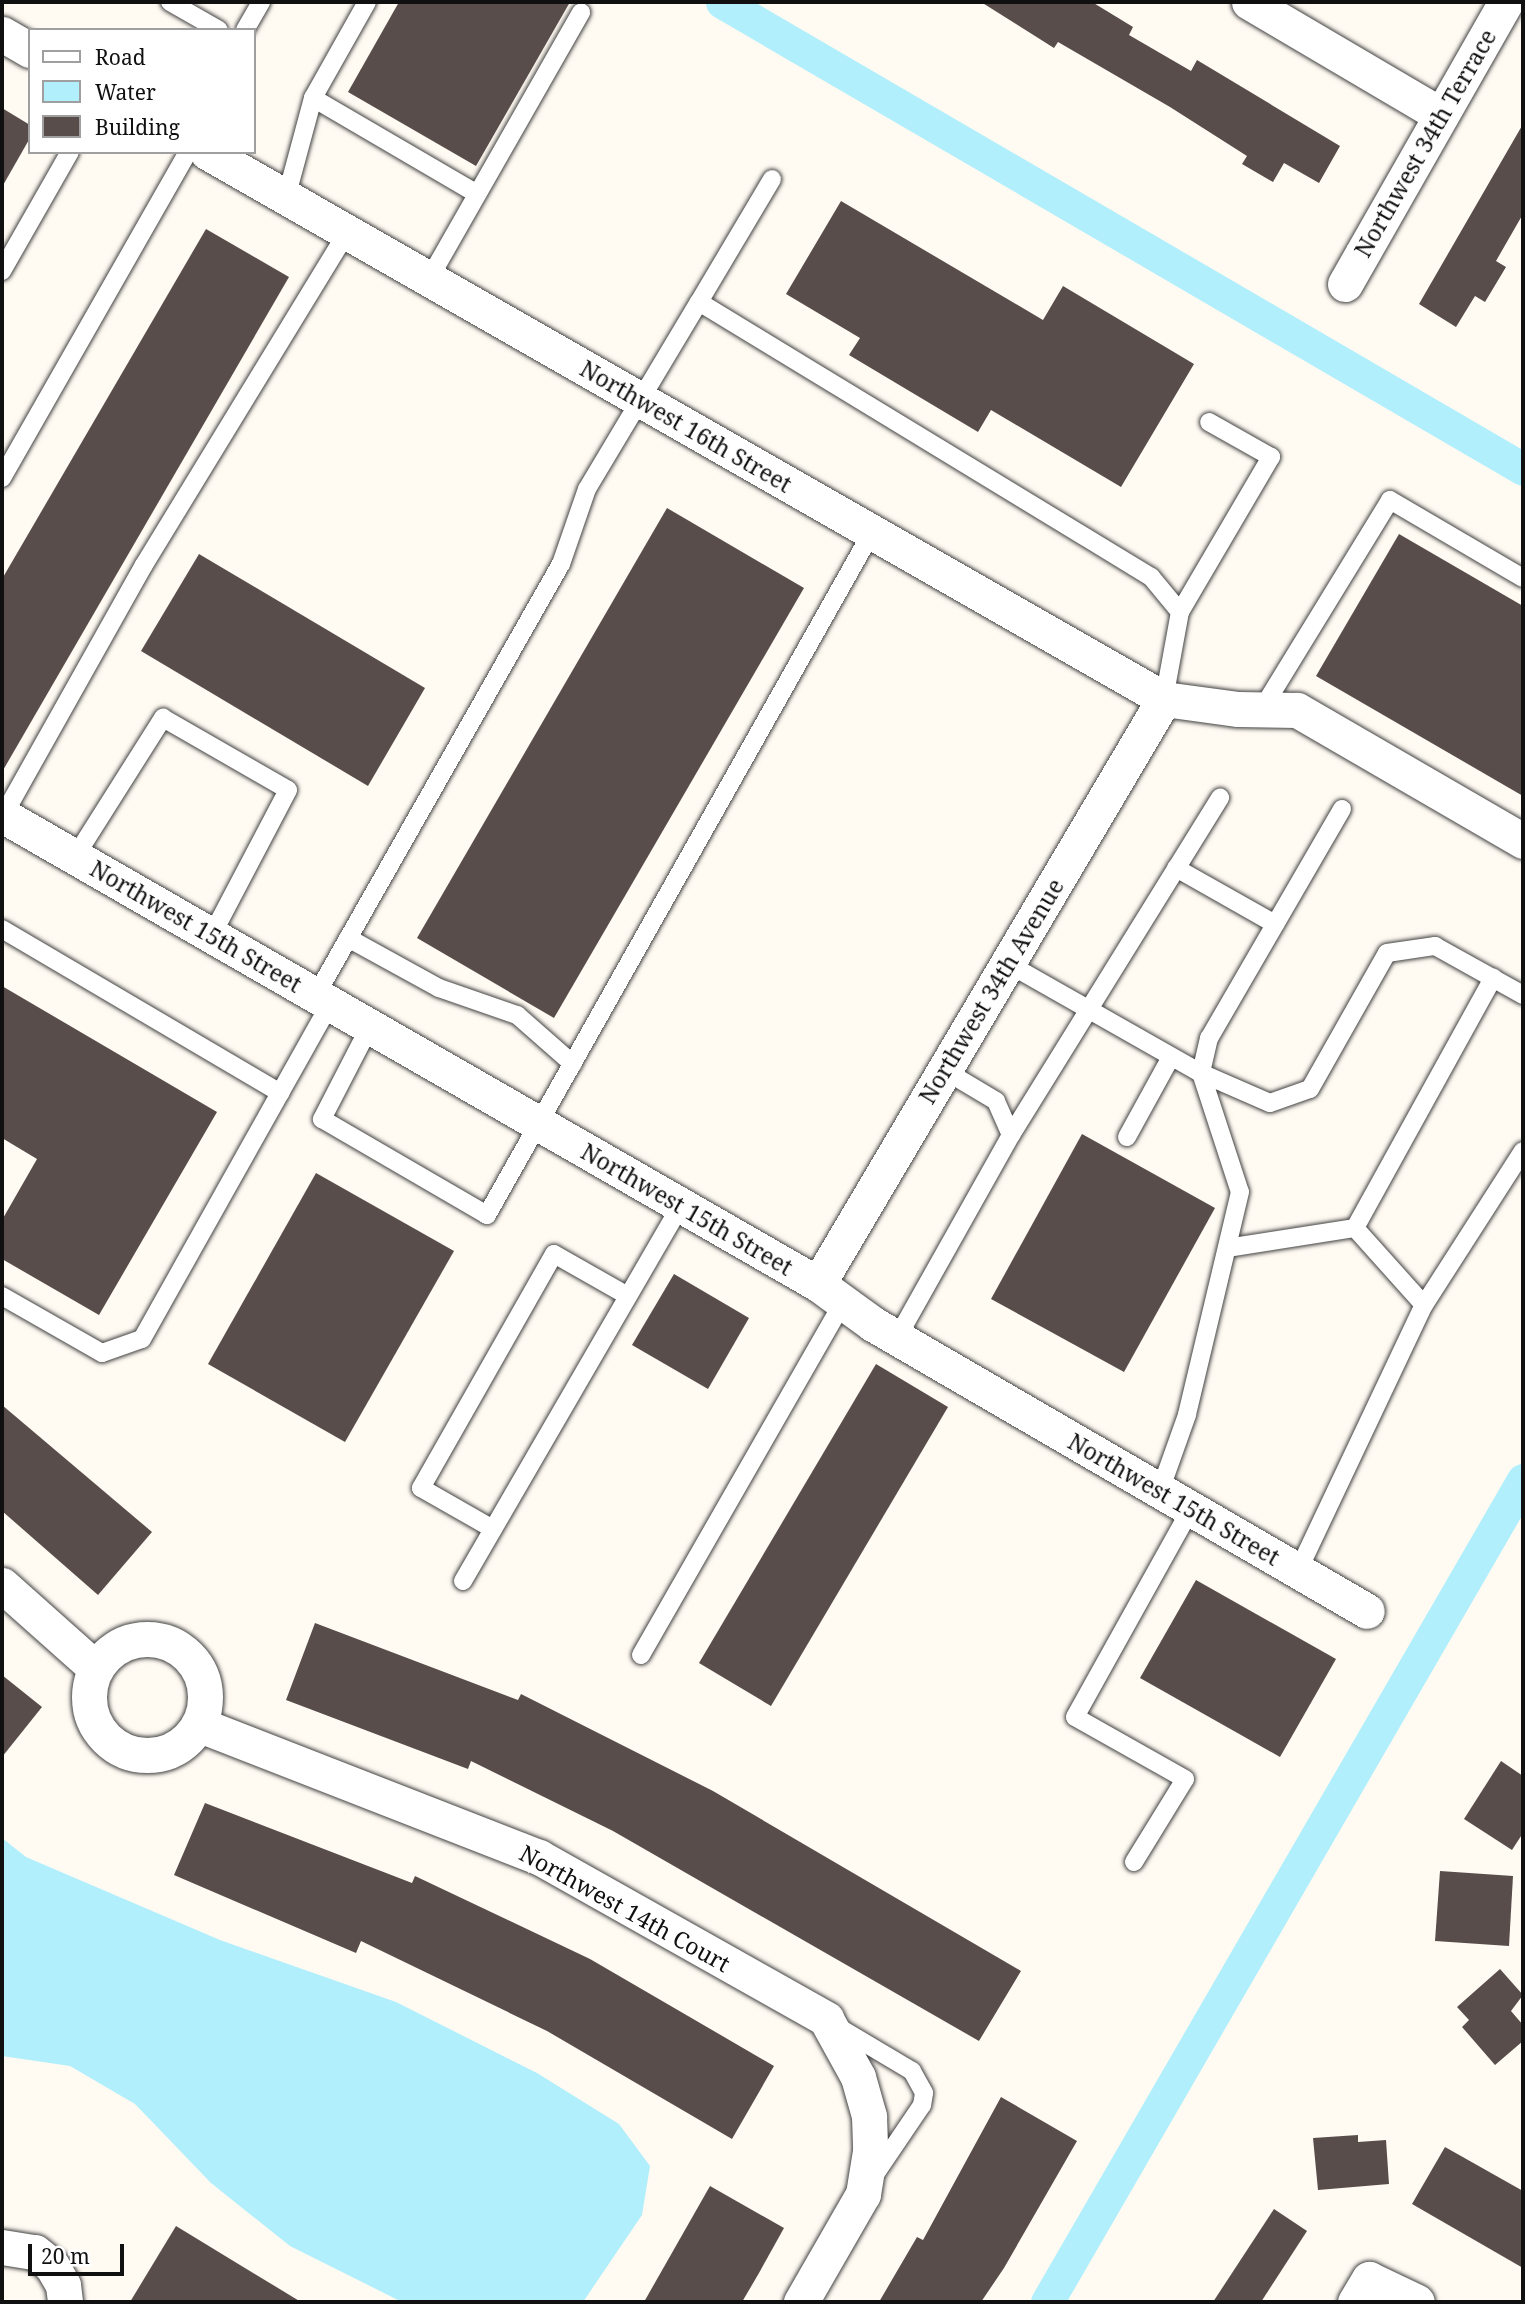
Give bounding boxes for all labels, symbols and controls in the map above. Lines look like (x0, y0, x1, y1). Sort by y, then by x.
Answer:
street label: Northwest 34th Terrace (1348, 24, 1502, 262)
legend (28, 28, 256, 154)
text: Road (95, 43, 146, 71)
text: Water (95, 78, 156, 106)
text: Building (95, 113, 180, 141)
street label: Northwest 16th Street (575, 354, 797, 498)
street label: Northwest 15th Street (85, 854, 307, 998)
street label: Northwest 34th Avenue (913, 874, 1069, 1108)
street label: Northwest 15th Street (576, 1137, 798, 1281)
street label: Northwest 15th Street (1063, 1427, 1285, 1571)
street label: Northwest 14th Court (515, 1839, 735, 1977)
scale bar (32, 2230, 128, 2274)
text: 20 m (41, 2242, 90, 2270)

